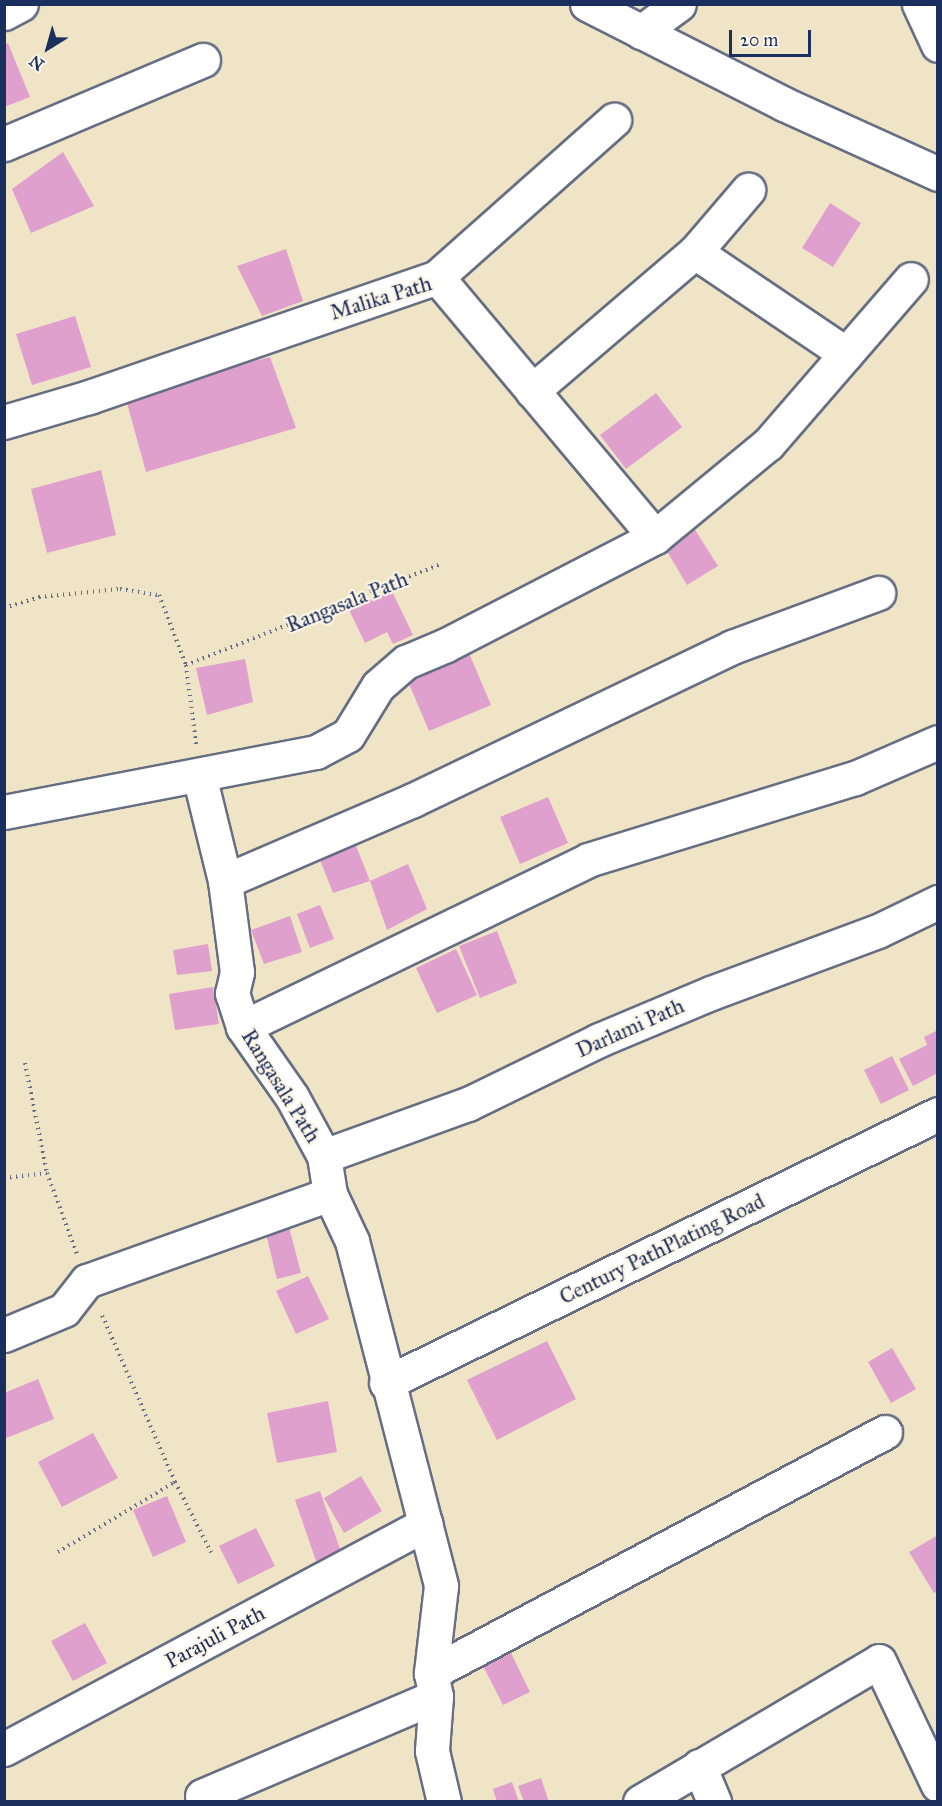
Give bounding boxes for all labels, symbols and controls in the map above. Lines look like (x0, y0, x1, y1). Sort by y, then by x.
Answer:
north arrow (18, 18, 78, 78)
scale bar (732, 18, 814, 56)
text: 20 m (740, 29, 778, 51)
text: N (26, 51, 48, 74)
street label: Malika Path (327, 271, 435, 325)
street label: Rangasala Path (283, 566, 411, 638)
street label: Darlami Path (572, 993, 688, 1063)
street label: Rangasala Path (236, 1025, 326, 1147)
street label: Century PathPlating Road (555, 1188, 769, 1310)
street label: Parajuli Path (161, 1600, 269, 1674)

